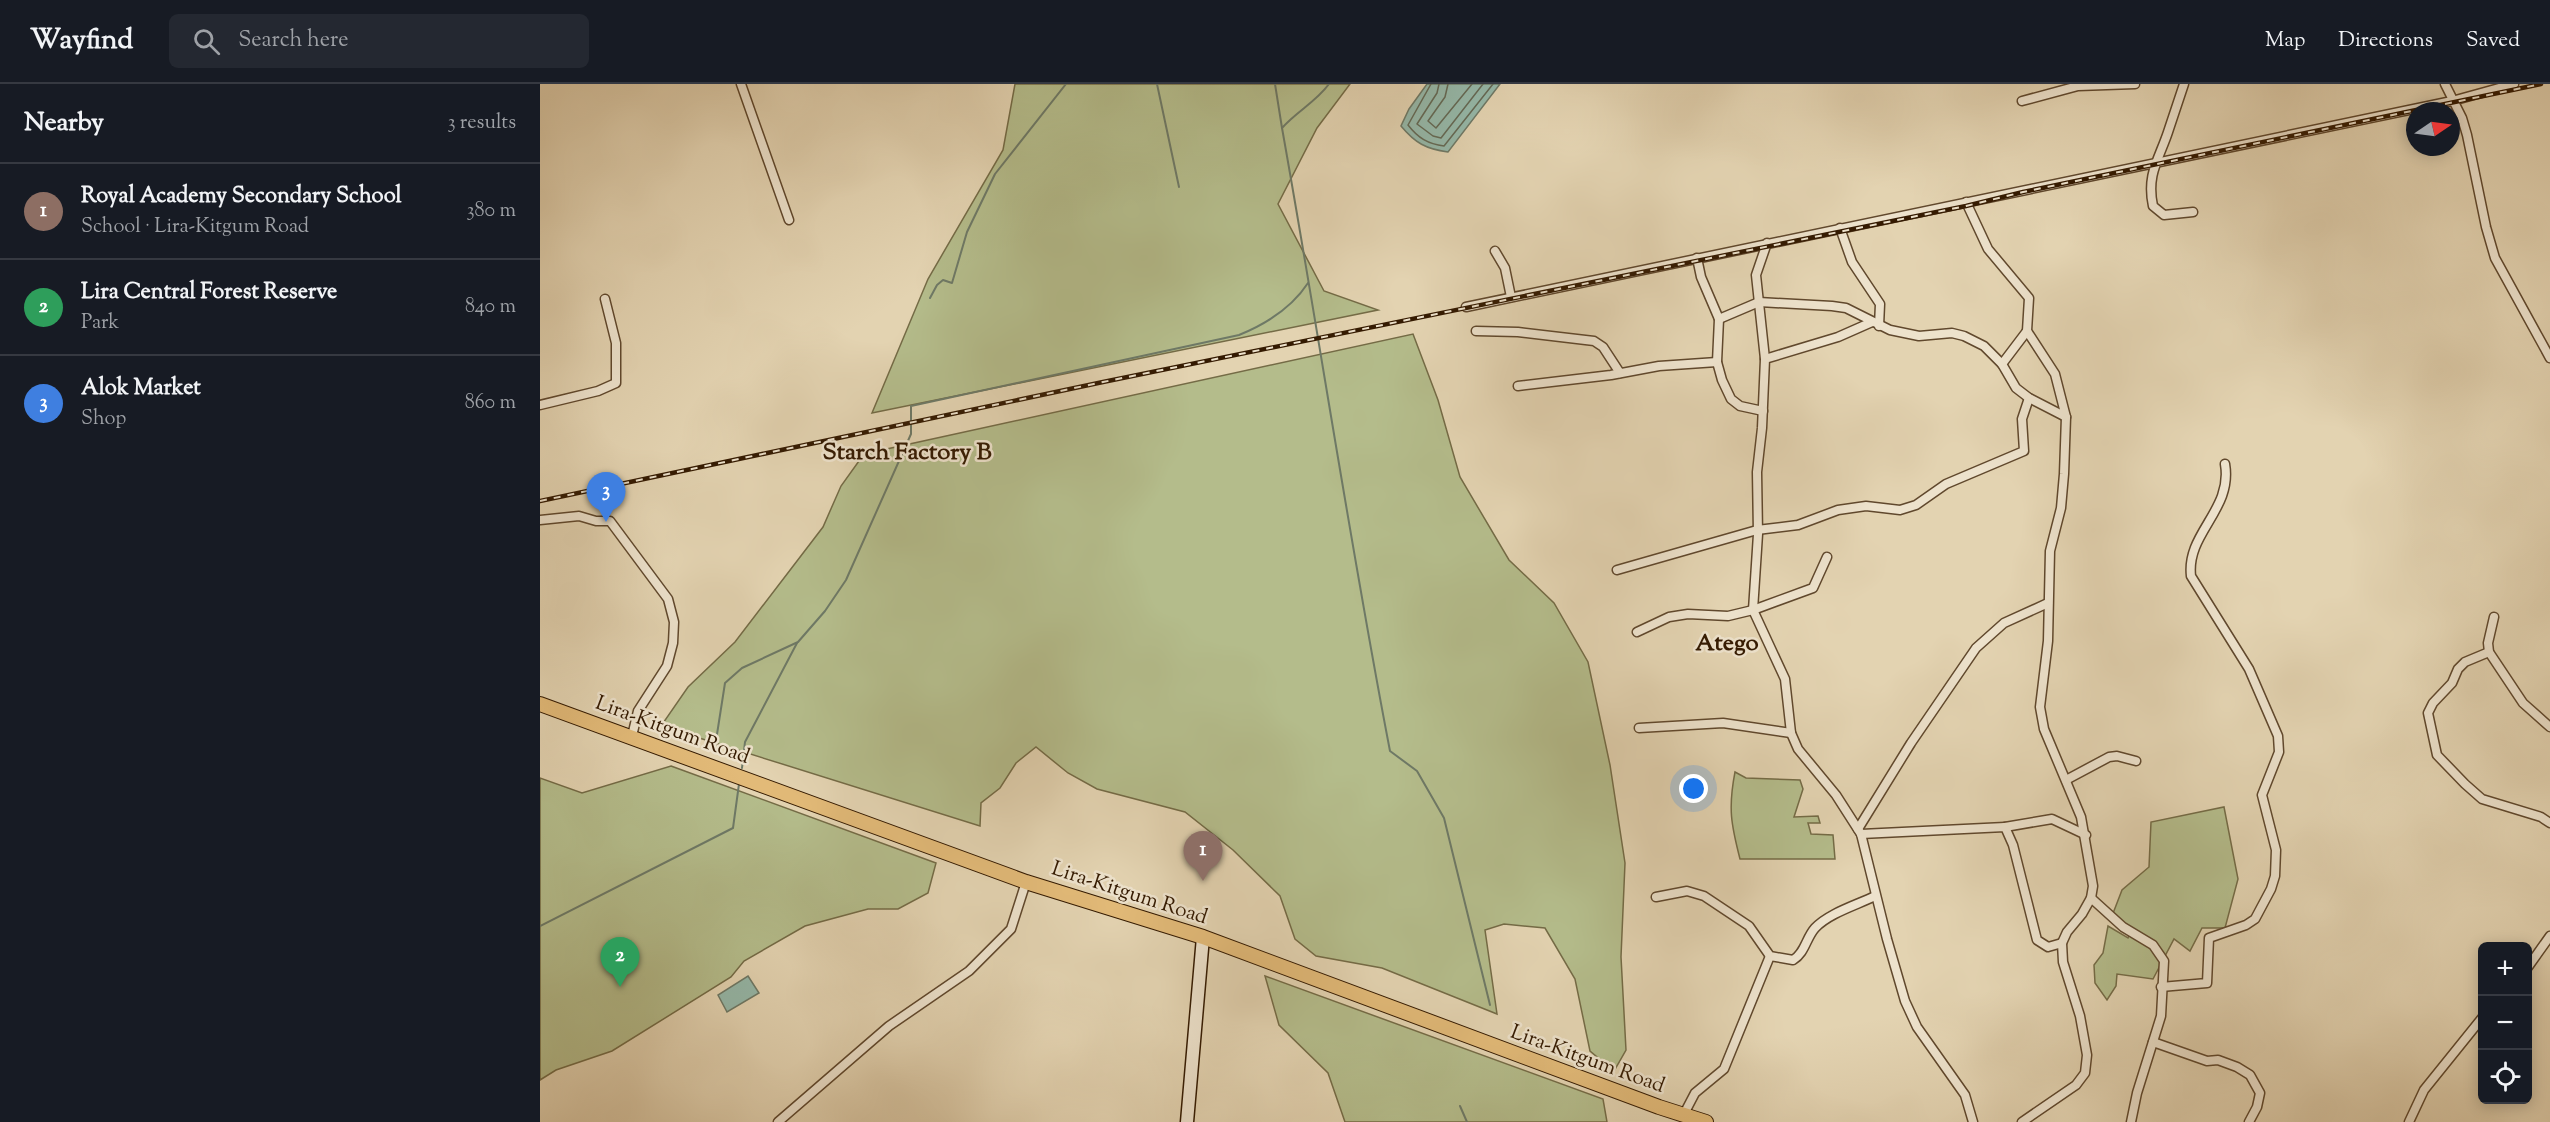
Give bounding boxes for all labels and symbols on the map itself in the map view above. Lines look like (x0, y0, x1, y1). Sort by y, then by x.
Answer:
north arrow (2406, 102, 2460, 156)
district label: Starch Factory B (822, 436, 992, 470)
pin: 3 (586, 472, 626, 522)
district label: Atego (1695, 627, 1759, 661)
street label: Lira-Kitgum Road (591, 689, 754, 773)
your location (1679, 774, 1708, 803)
pin: 1 (1184, 832, 1222, 881)
street label: Lira-Kitgum Road (1047, 855, 1211, 933)
pin: 2 (600, 938, 640, 987)
street label: Lira-Kitgum Road (1506, 1018, 1669, 1102)

